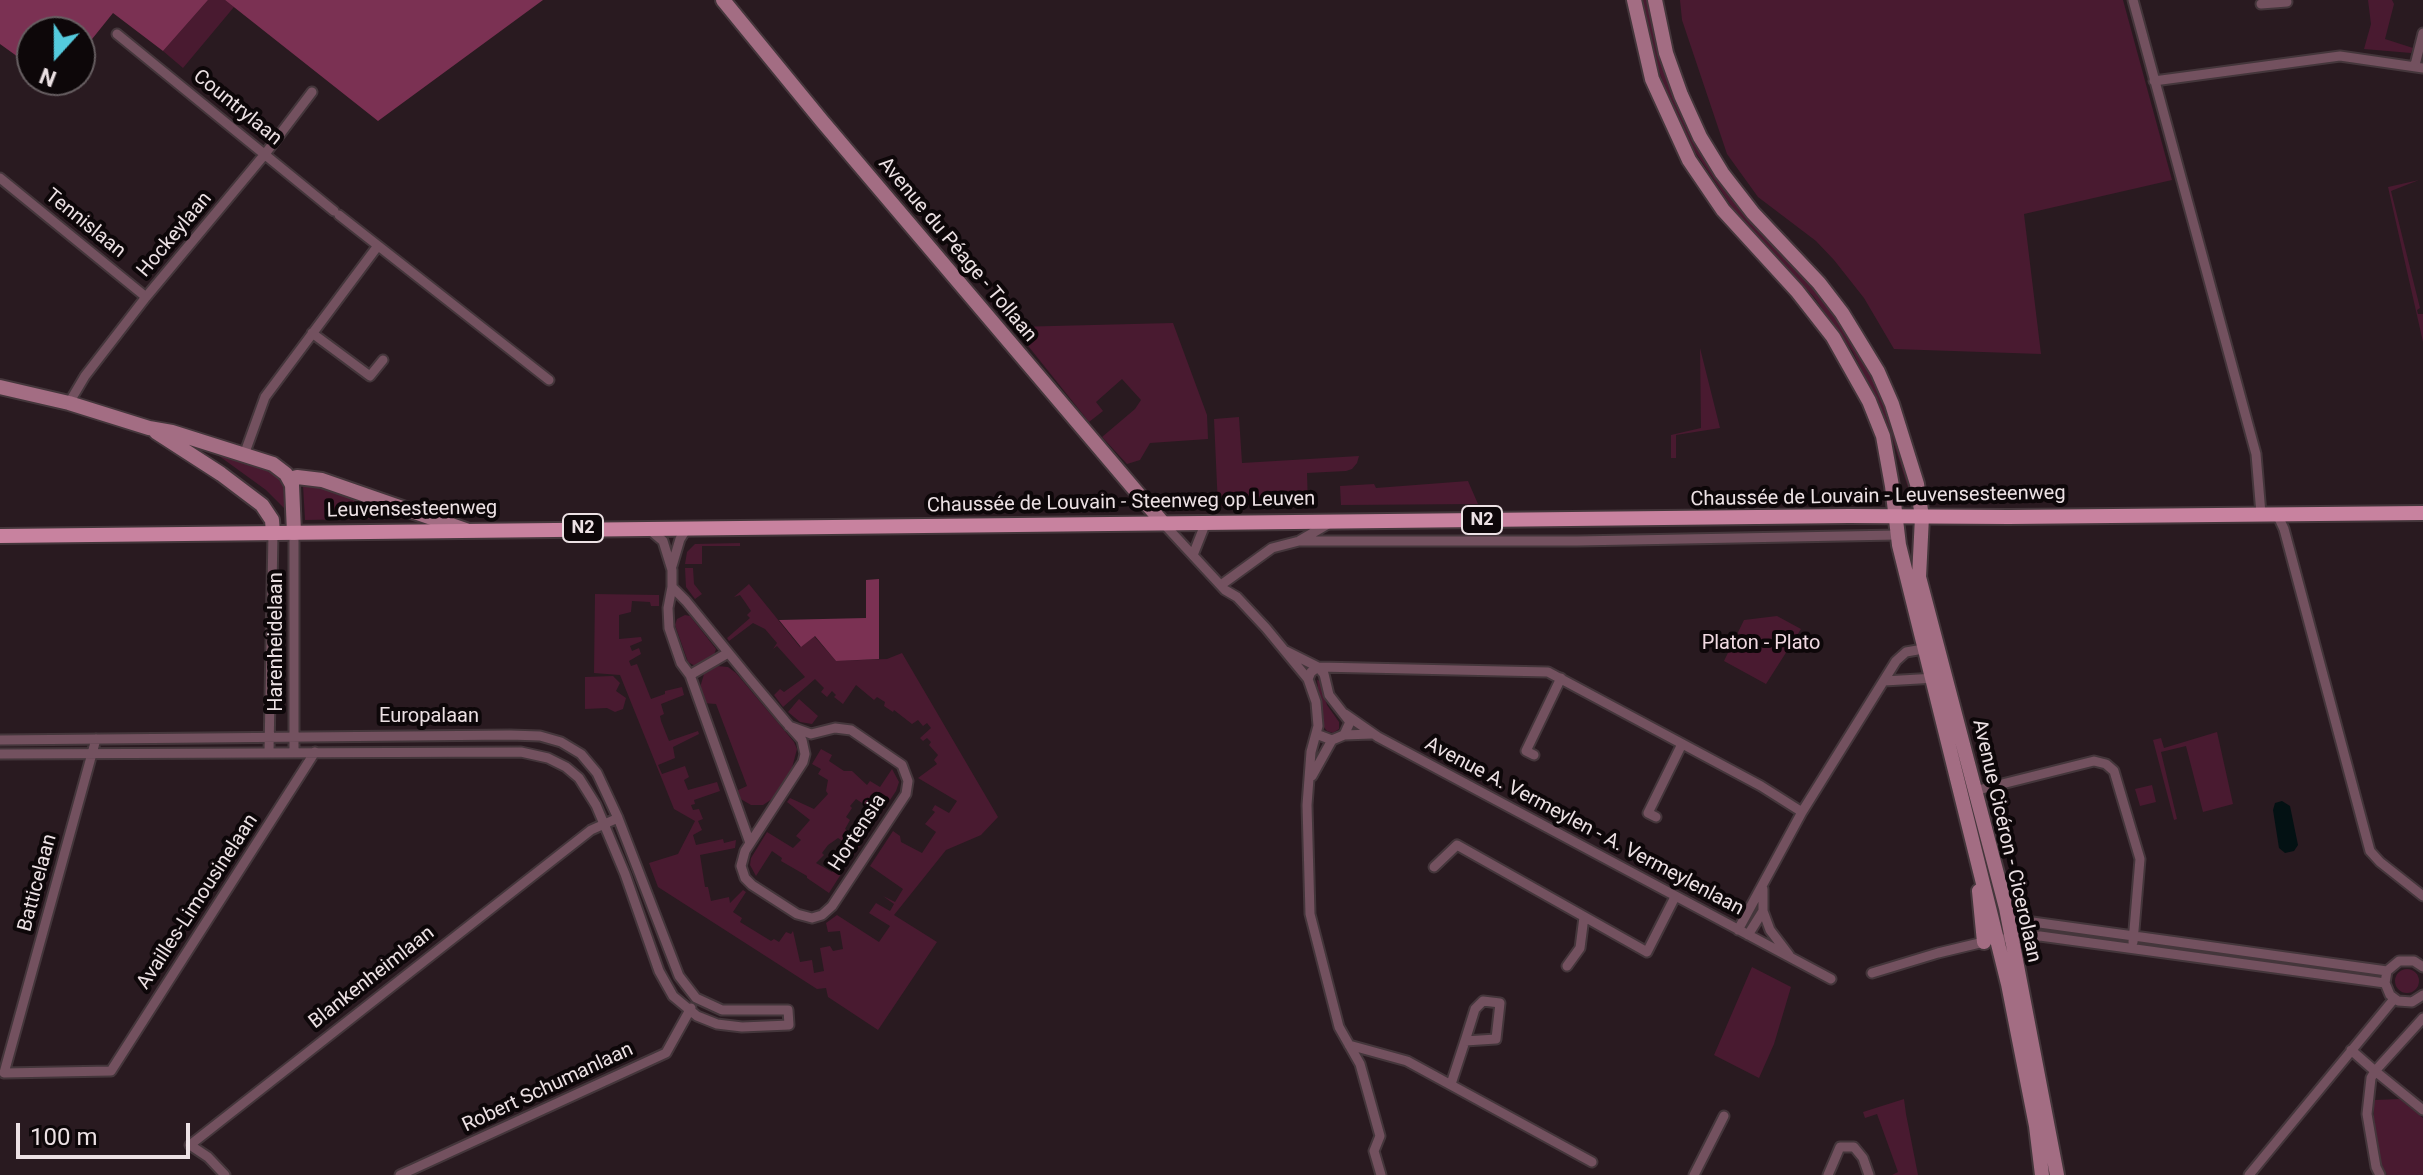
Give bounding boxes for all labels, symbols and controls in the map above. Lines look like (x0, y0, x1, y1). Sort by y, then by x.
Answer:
north arrow (16, 16, 96, 96)
text: N (36, 63, 60, 91)
street label: Countrylaan (188, 65, 286, 151)
street label: Avenue du Péage - Tollaan (873, 153, 1041, 347)
street label: Tennislaan (40, 184, 130, 264)
street label: Hockeylaan (132, 188, 218, 282)
street label: Chaussée de Louvain - Leuvensesteenweg (1690, 482, 2066, 512)
street label: Chaussée de Louvain - Steenweg op Leuven (927, 488, 1315, 518)
street label: Leuvensesteenweg (327, 497, 497, 523)
road number: N2 (1462, 506, 1502, 534)
road number: N2 (563, 514, 603, 542)
street label: Harenheidelaan (265, 572, 289, 712)
park label: Platon - Plato (1702, 632, 1820, 656)
street label: Europalaan (379, 705, 479, 729)
street label: Avenue Cicéron - Cicerolaan (1966, 717, 2046, 965)
street label: Avenue A. Vermeylen - A. Vermeylenlaan (1421, 733, 1747, 921)
street label: Hortensia (824, 790, 892, 876)
street label: Availles-Limousinelaan (132, 810, 264, 994)
street label: Batticelaan (13, 832, 63, 934)
street label: Blankenheimlaan (305, 922, 439, 1034)
street label: Robert Schumanlaan (459, 1038, 637, 1138)
scale bar (20, 1107, 194, 1157)
text: 100 m (30, 1123, 97, 1151)

